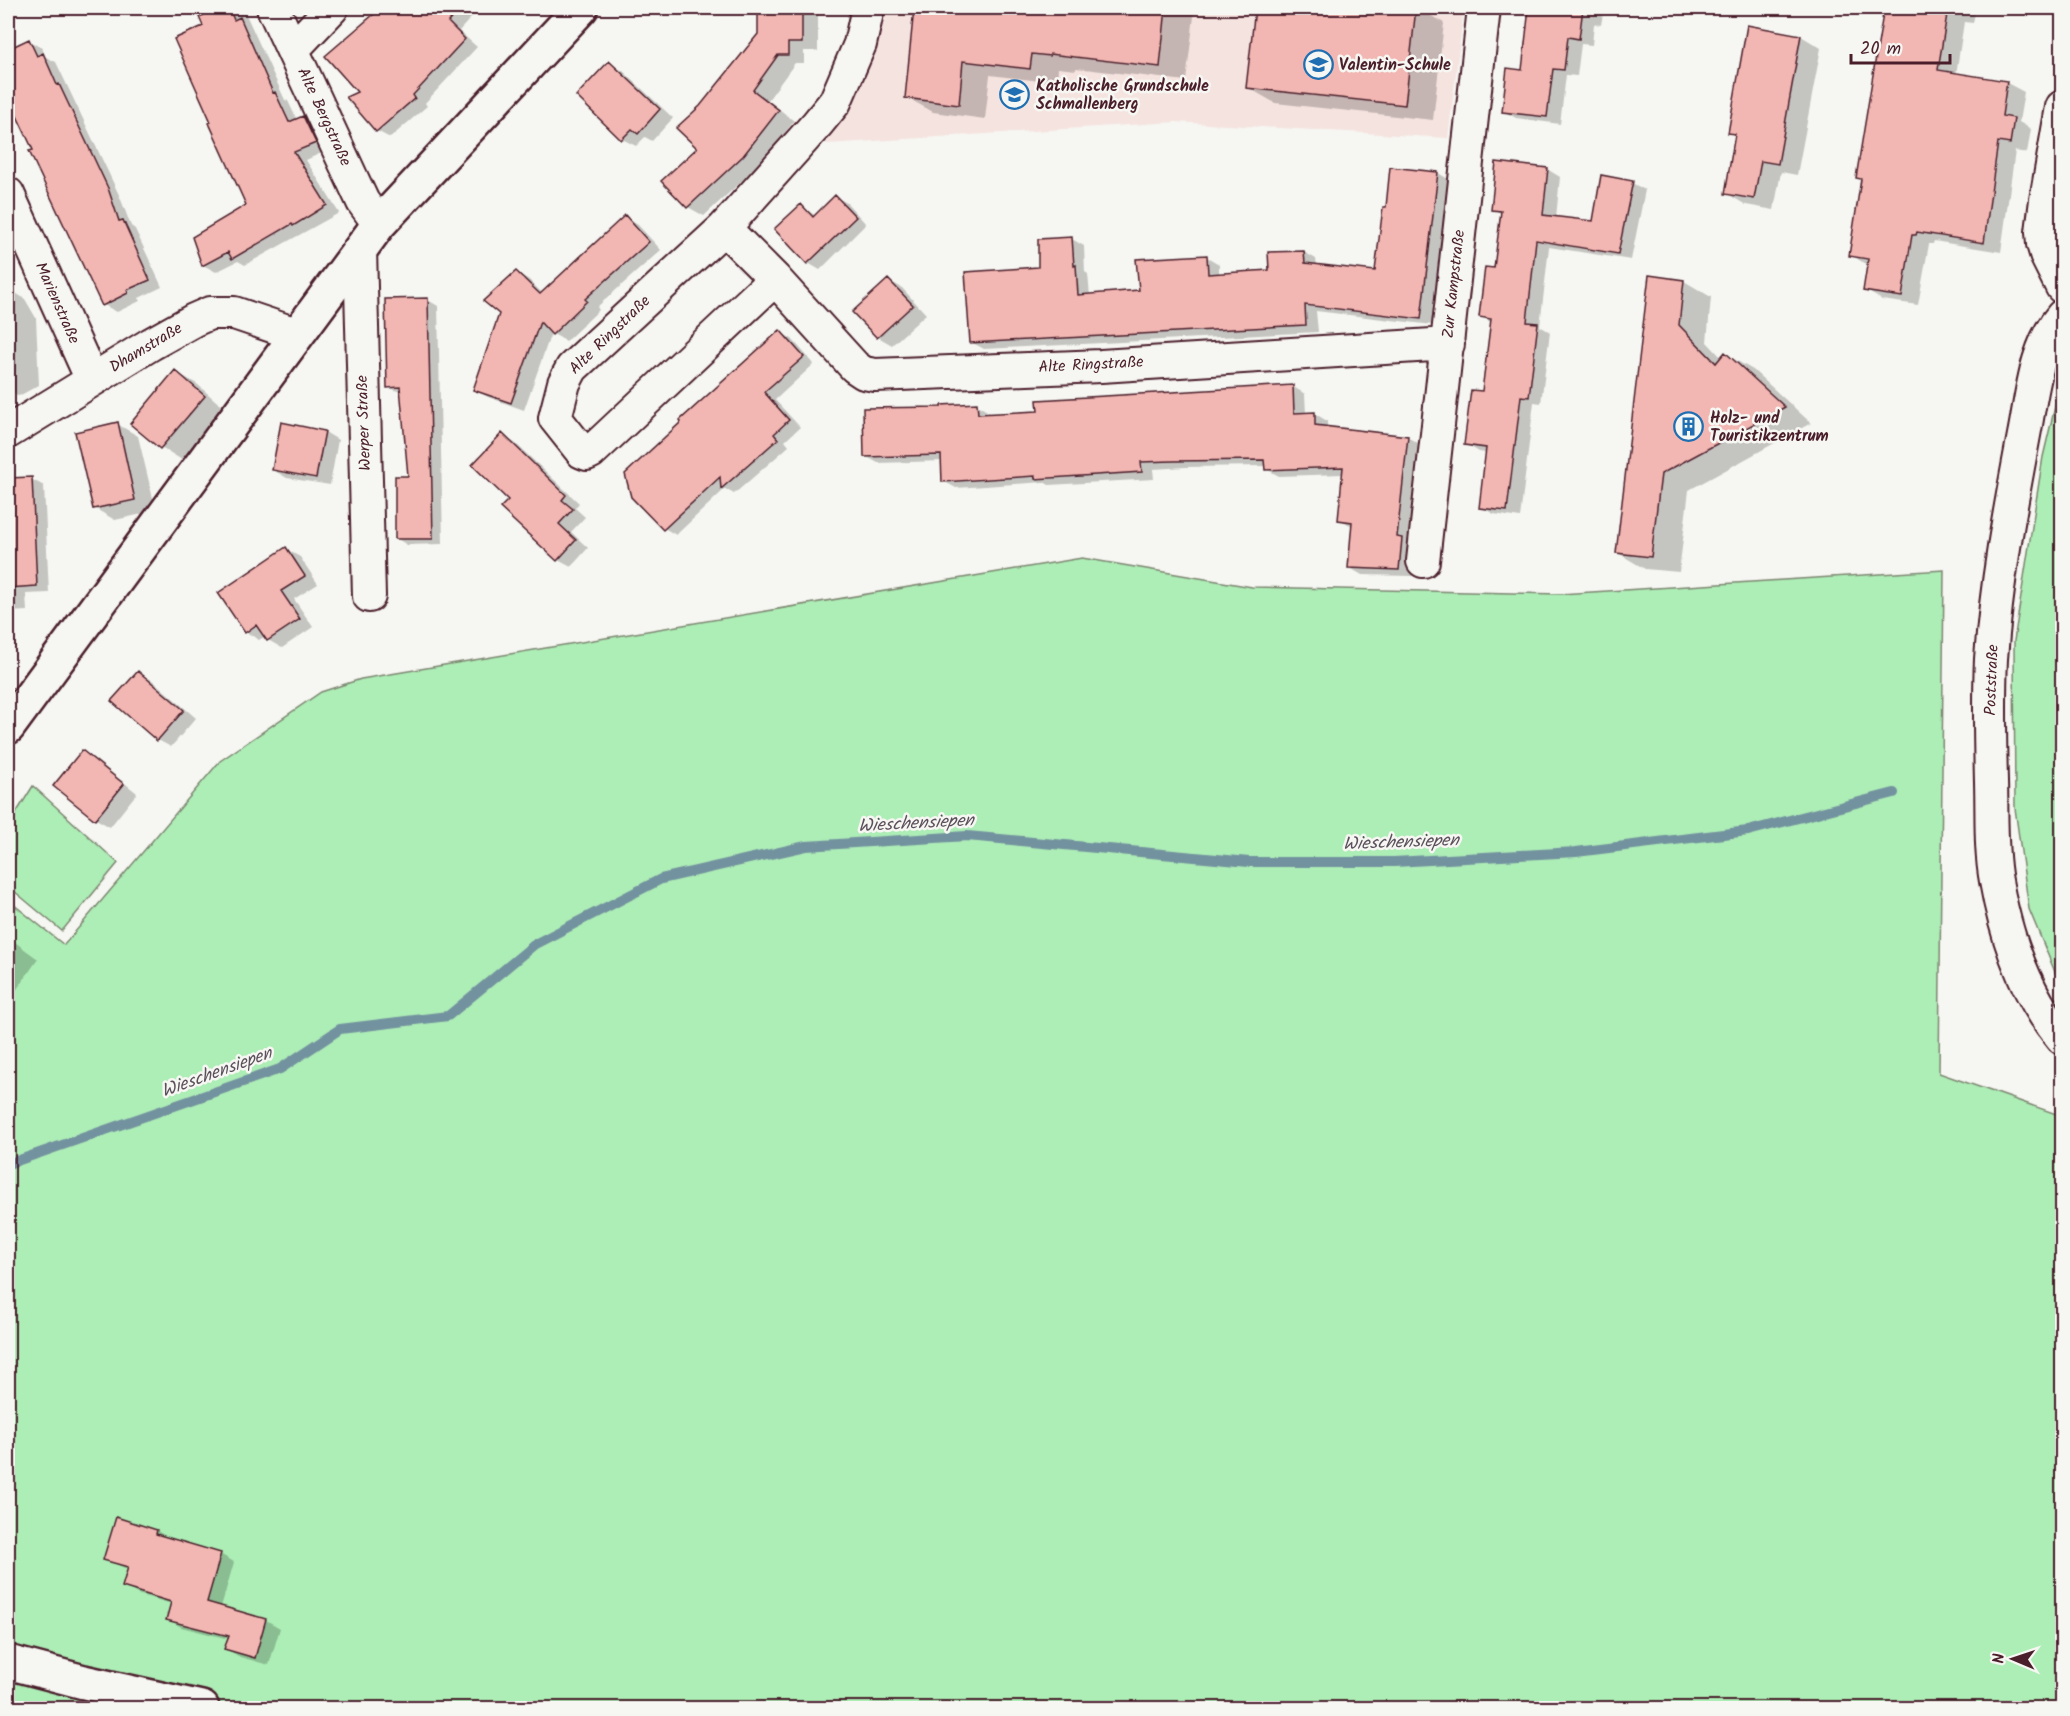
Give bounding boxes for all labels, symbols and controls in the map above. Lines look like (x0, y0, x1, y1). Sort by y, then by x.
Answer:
scale bar (1851, 27, 1950, 65)
text: 20 m (1860, 35, 1901, 64)
school or university icon: Valentin-Schule (1302, 49, 1334, 81)
place label: Valentin-Schule (1339, 53, 1451, 78)
street label: Alte Bergstraße (290, 64, 358, 170)
place label: Katholische Grundschule Schmallenberg (1036, 74, 1209, 117)
school or university icon: Katholische Grundschule Schmallenberg (999, 79, 1031, 111)
street label: Zur Kampstraße (1436, 228, 1472, 340)
street label: Marienstraße (28, 258, 86, 348)
street label: Alte Ringstraße (564, 290, 656, 380)
street label: Dhamstraße (105, 316, 187, 380)
street label: Alte Ringstraße (1038, 350, 1144, 380)
street label: Werper Straße (350, 375, 378, 471)
place label: Holz- und Touristikzentrum (1710, 406, 1829, 449)
building icon: Holz- und Touristikzentrum (1673, 411, 1705, 443)
street label: Poststraße (1978, 644, 2006, 716)
water label: Wieschensiepen (857, 806, 976, 842)
water label: Wieschensiepen (1343, 826, 1461, 860)
water label: Wieschensiepen (158, 1039, 278, 1106)
north arrow (1983, 1629, 2043, 1689)
text: N (1987, 1653, 2012, 1664)

